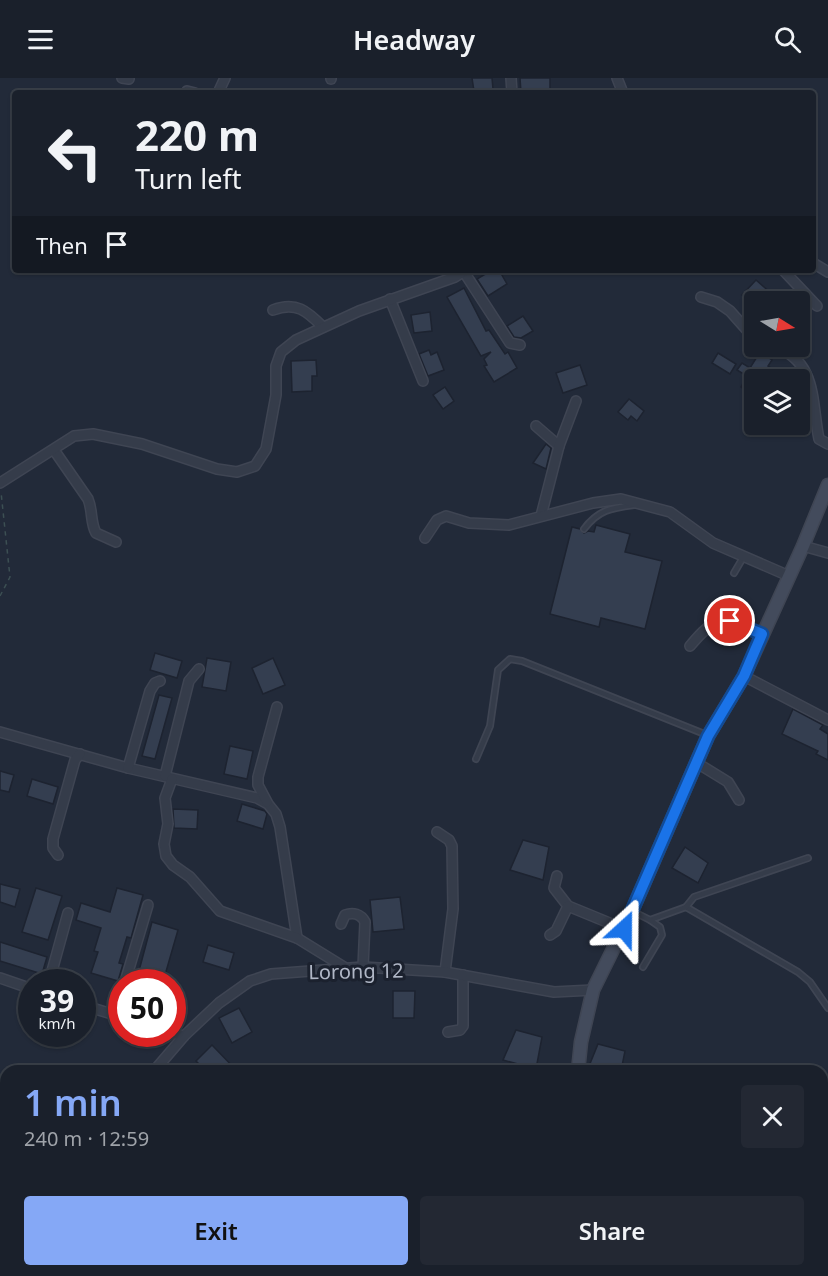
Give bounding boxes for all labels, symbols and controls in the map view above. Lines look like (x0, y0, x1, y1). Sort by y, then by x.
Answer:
text: Headway (353, 21, 475, 58)
icon: menu (24, 23, 57, 56)
icon: search (771, 23, 804, 56)
text: 220 m (135, 106, 259, 163)
icon: left (36, 114, 114, 192)
text: Turn left (135, 160, 241, 197)
icon: arrive (100, 228, 133, 261)
text: Then (36, 230, 88, 260)
north arrow (744, 291, 810, 357)
map controls (744, 291, 810, 435)
button: layers (744, 369, 810, 435)
pin (704, 595, 755, 646)
icon: arrive (713, 604, 746, 637)
position arrow (592, 897, 656, 961)
street label: Lorong 12 (308, 957, 404, 985)
speed limit sign: 50 (108, 969, 186, 1047)
text: 39 (40, 980, 74, 1021)
text: km/h (39, 1013, 75, 1033)
text: 1 min (24, 1078, 122, 1127)
button: close (741, 1085, 804, 1148)
text: 240 m · 12:59 (24, 1125, 149, 1152)
button: Exit (24, 1196, 408, 1265)
button: Share (420, 1196, 804, 1265)

